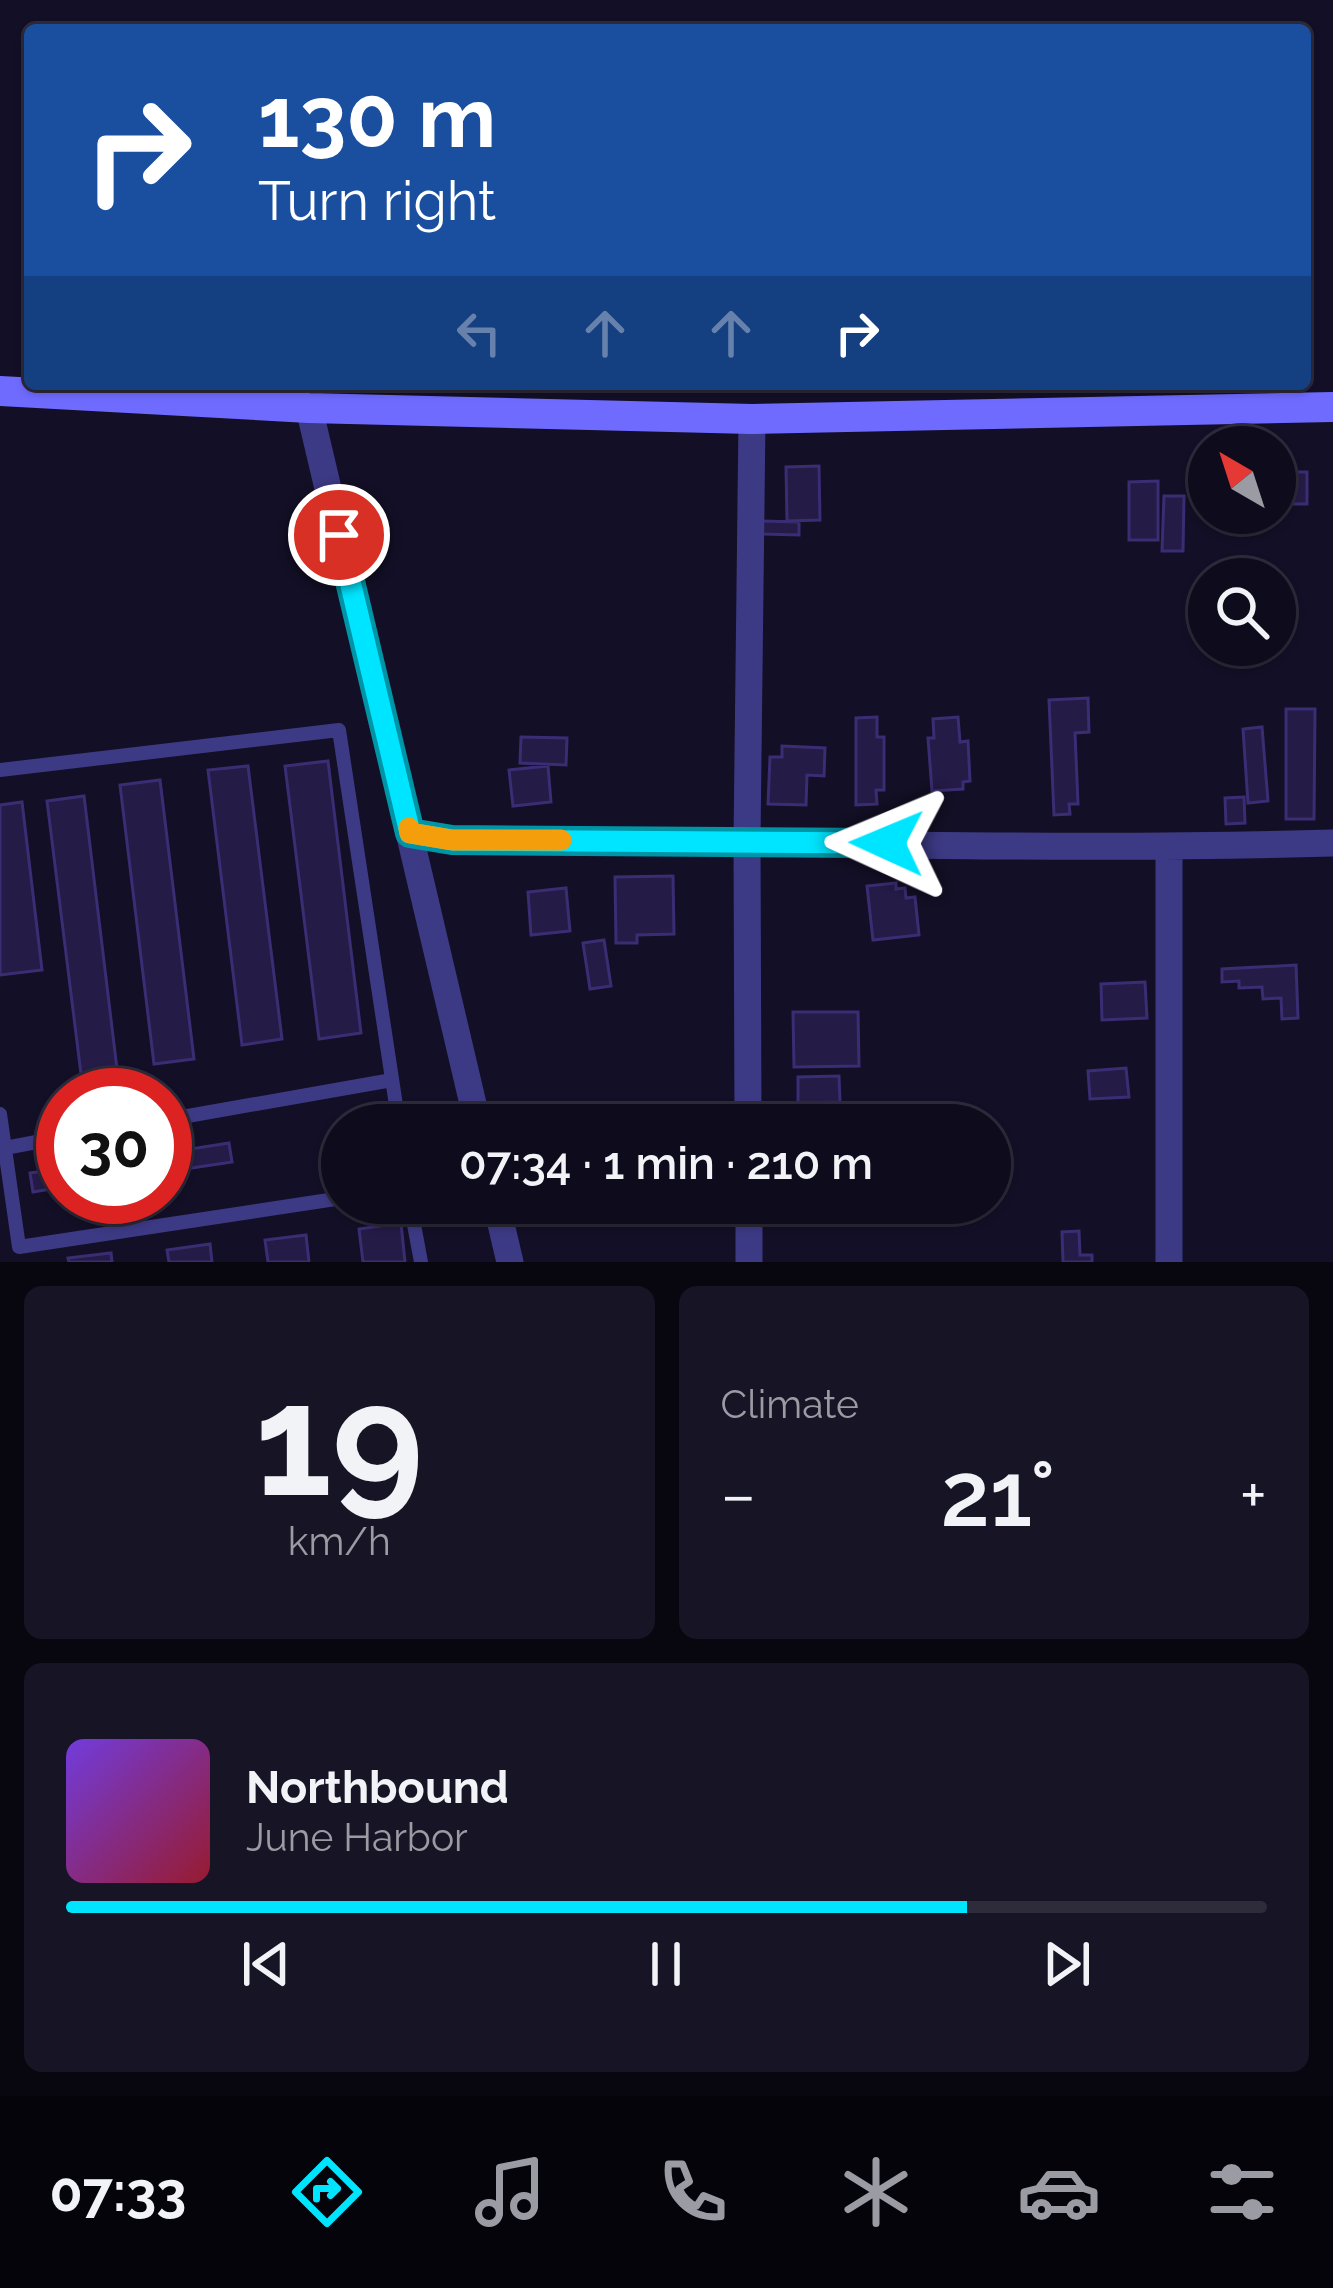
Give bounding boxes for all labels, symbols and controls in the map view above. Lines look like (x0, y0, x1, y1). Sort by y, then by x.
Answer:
text: 130 m (258, 68, 496, 167)
icon: right (60, 72, 216, 228)
text: Turn right (258, 169, 496, 233)
icon: left (446, 300, 512, 366)
icon: ahead (572, 300, 638, 366)
icon: ahead (698, 300, 764, 366)
icon: right (824, 300, 890, 366)
north arrow (1188, 426, 1296, 534)
map controls (1188, 426, 1296, 666)
pin (288, 484, 390, 586)
icon: arrive (306, 502, 372, 568)
button: search (1188, 558, 1296, 666)
position arrow (824, 780, 950, 906)
speed limit sign: 30 (36, 1068, 192, 1224)
text: 07:34 · 1 min · 210 m (459, 1137, 873, 1190)
text: 19 (255, 1348, 424, 1532)
text: Climate (721, 1381, 859, 1427)
text: 21° (940, 1441, 1055, 1547)
text: − (721, 1456, 756, 1533)
text: + (1240, 1456, 1267, 1533)
text: km/h (288, 1518, 391, 1564)
text: Northbound (246, 1761, 509, 1814)
text: June Harbor (246, 1814, 468, 1860)
icon: previous (233, 1931, 299, 1997)
icon: pause (633, 1931, 699, 1997)
icon: next (1034, 1931, 1100, 1997)
icon: directions (285, 2150, 369, 2234)
icon: music (468, 2150, 552, 2234)
icon: phone (651, 2150, 735, 2234)
icon: climate (834, 2150, 918, 2234)
icon: car (1017, 2150, 1101, 2234)
icon: filters (1200, 2150, 1284, 2234)
text: 07:33 (49, 2160, 186, 2224)

